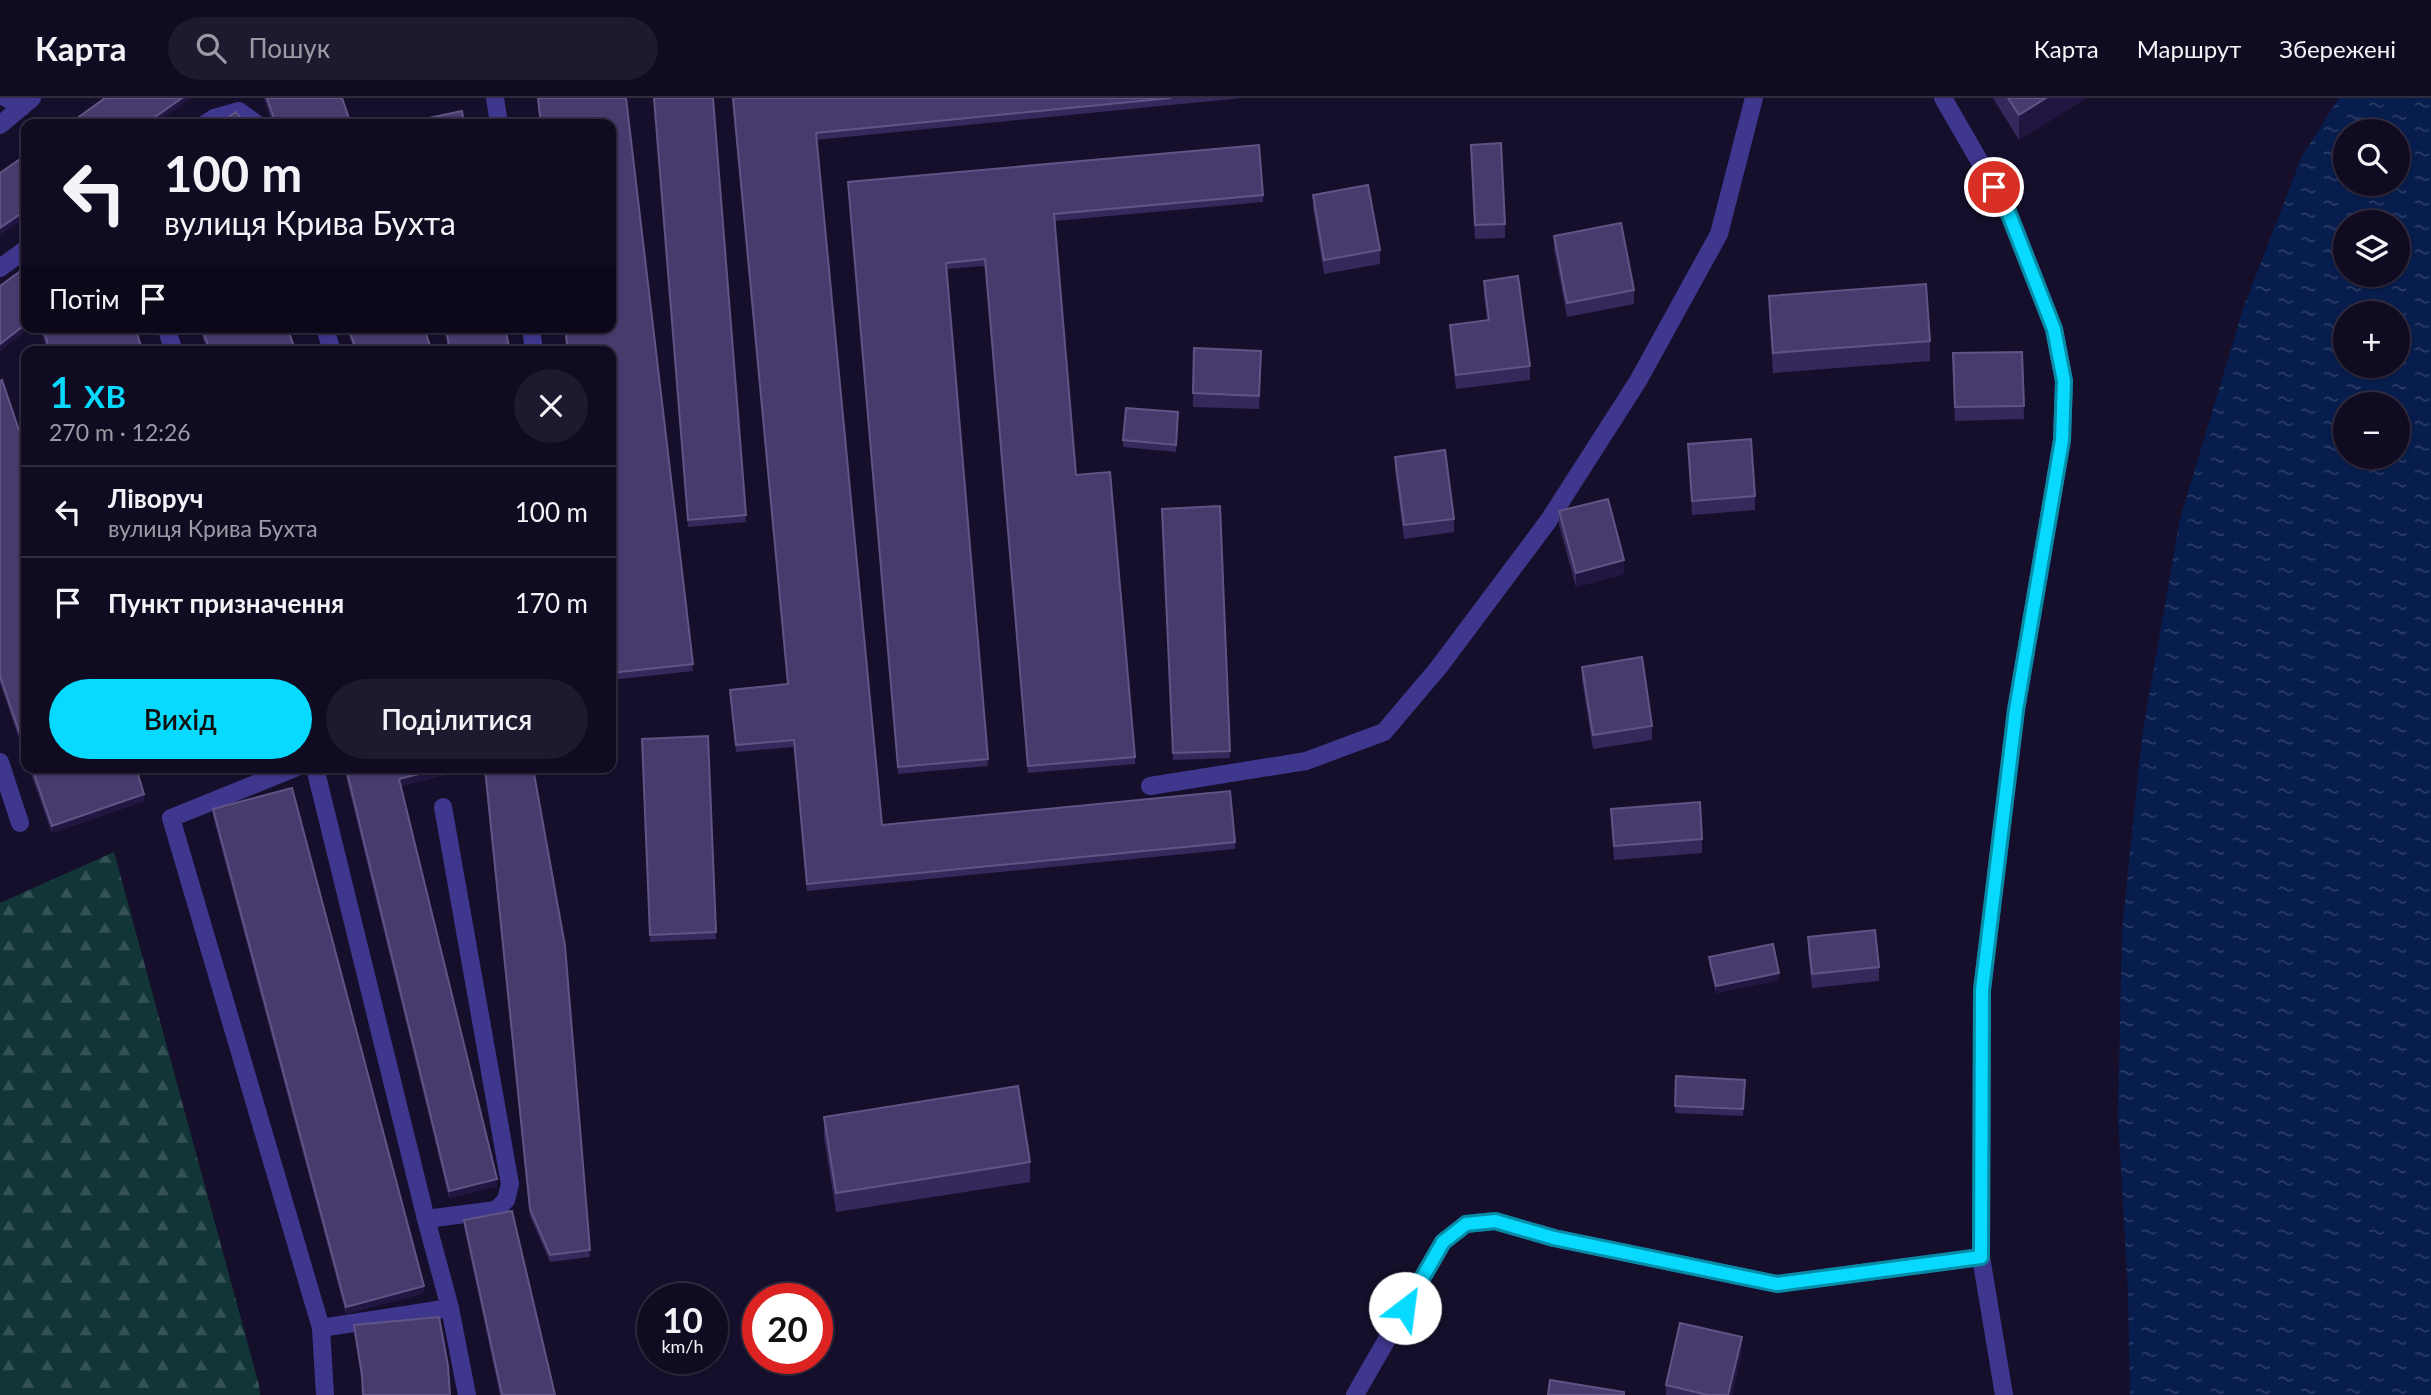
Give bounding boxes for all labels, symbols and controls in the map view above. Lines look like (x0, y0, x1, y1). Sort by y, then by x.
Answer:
search box (168, 17, 658, 80)
text: Карта (35, 28, 126, 68)
icon: search (192, 29, 230, 67)
text: Пошук (248, 32, 330, 64)
text: Карта (2034, 34, 2099, 63)
text: Маршрут (2137, 34, 2241, 63)
text: Збережені (2279, 34, 2396, 63)
map controls (2333, 119, 2410, 469)
button: search (2333, 119, 2410, 196)
text: 100 m (164, 144, 302, 202)
icon: left (49, 147, 140, 238)
pin (1964, 157, 2024, 217)
icon: arrive (1975, 168, 2013, 206)
text: вулиця Крива Бухта (164, 203, 456, 242)
button: layers (2333, 210, 2410, 287)
icon: arrive (134, 280, 172, 318)
text: Потім (49, 283, 120, 315)
button: + (2333, 301, 2410, 378)
text: 1 хв (49, 367, 126, 417)
button: close (514, 369, 588, 443)
button: − (2333, 392, 2410, 469)
text: 270 m · 12:26 (49, 418, 191, 446)
text: Ліворуч (108, 482, 204, 514)
icon: left (49, 493, 87, 531)
text: 100 m (515, 496, 588, 528)
text: вулиця Крива Бухта (108, 514, 318, 542)
icon: arrive (49, 584, 87, 622)
text: Пункт призначення (108, 587, 344, 619)
text: 170 m (515, 587, 588, 619)
button: Вихід (49, 679, 312, 759)
button: Поділитися (326, 679, 588, 759)
position arrow (1368, 1271, 1442, 1345)
speed limit sign: 20 (742, 1283, 833, 1374)
text: 10 (662, 1298, 703, 1340)
text: km/h (661, 1335, 704, 1357)

